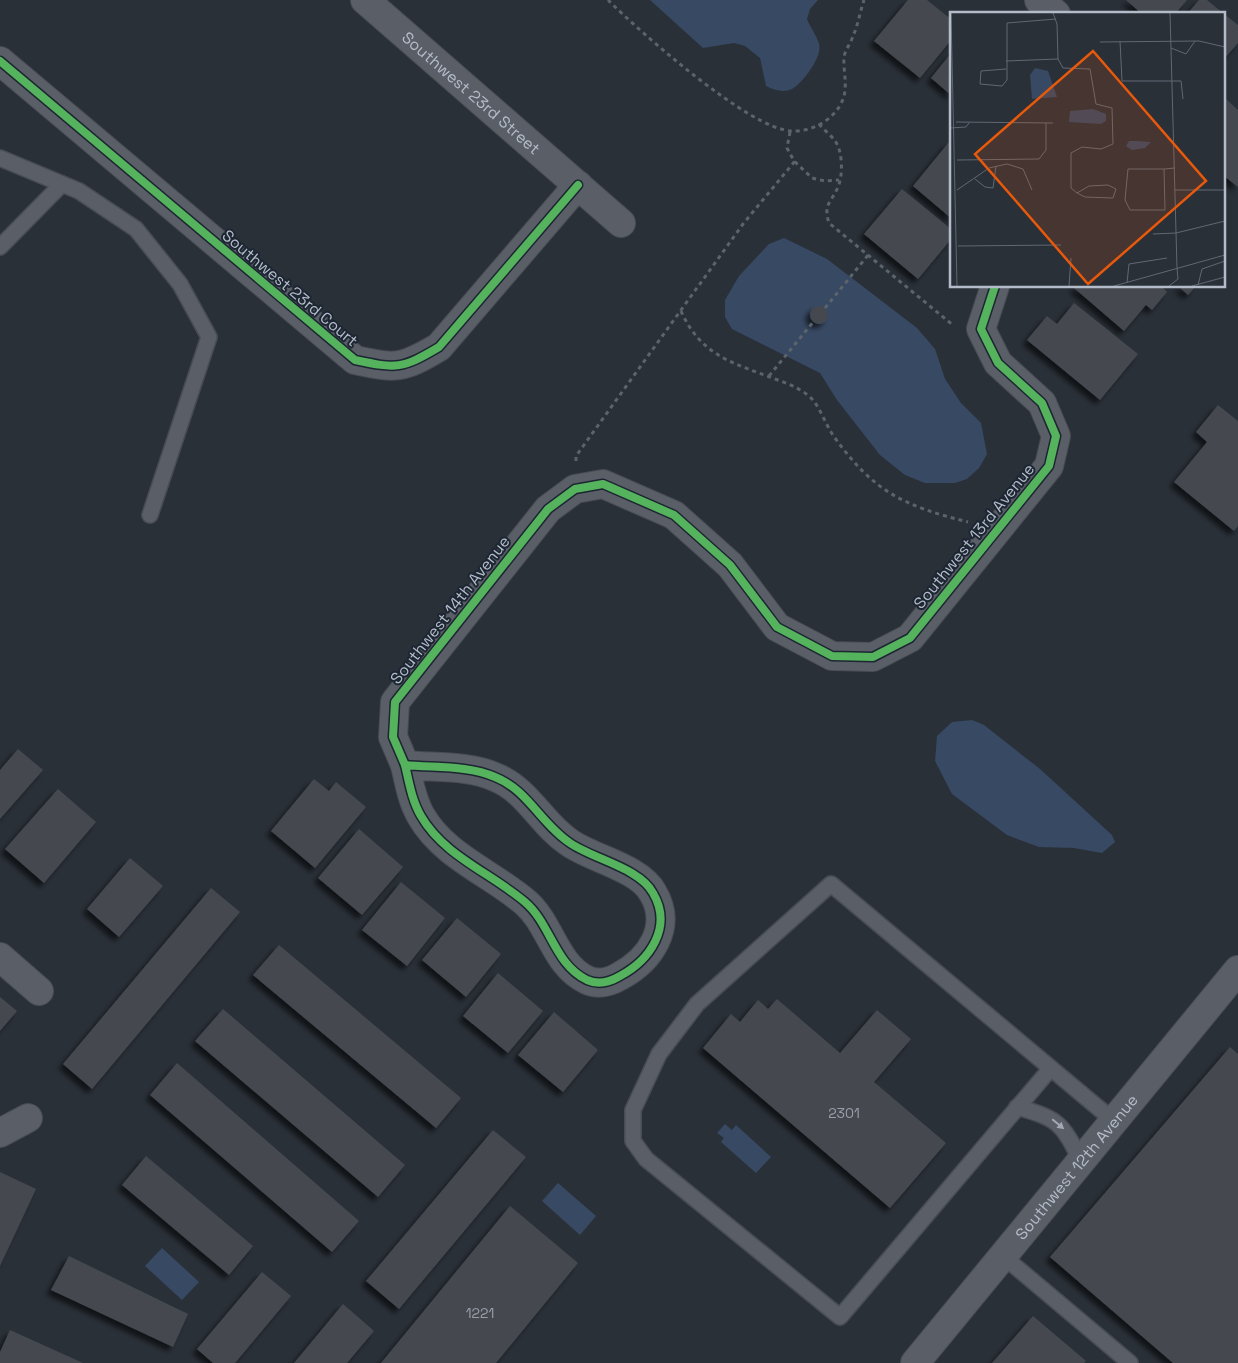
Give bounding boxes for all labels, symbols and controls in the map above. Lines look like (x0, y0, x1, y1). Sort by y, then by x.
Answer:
inset map (950, 12, 1226, 288)
street label: Southwest 23rd Street (398, 27, 545, 159)
street label: Southwest 23rd Court (218, 225, 362, 351)
street label: Southwest 13rd Avenue (909, 459, 1039, 613)
street label: Southwest 14th Avenue (385, 532, 515, 688)
street label: Southwest 12th Avenue (1010, 1090, 1142, 1244)
house number: 2301 (828, 1104, 860, 1122)
one-way arrow (1051, 1119, 1064, 1130)
house number: 1221 (466, 1304, 494, 1322)

